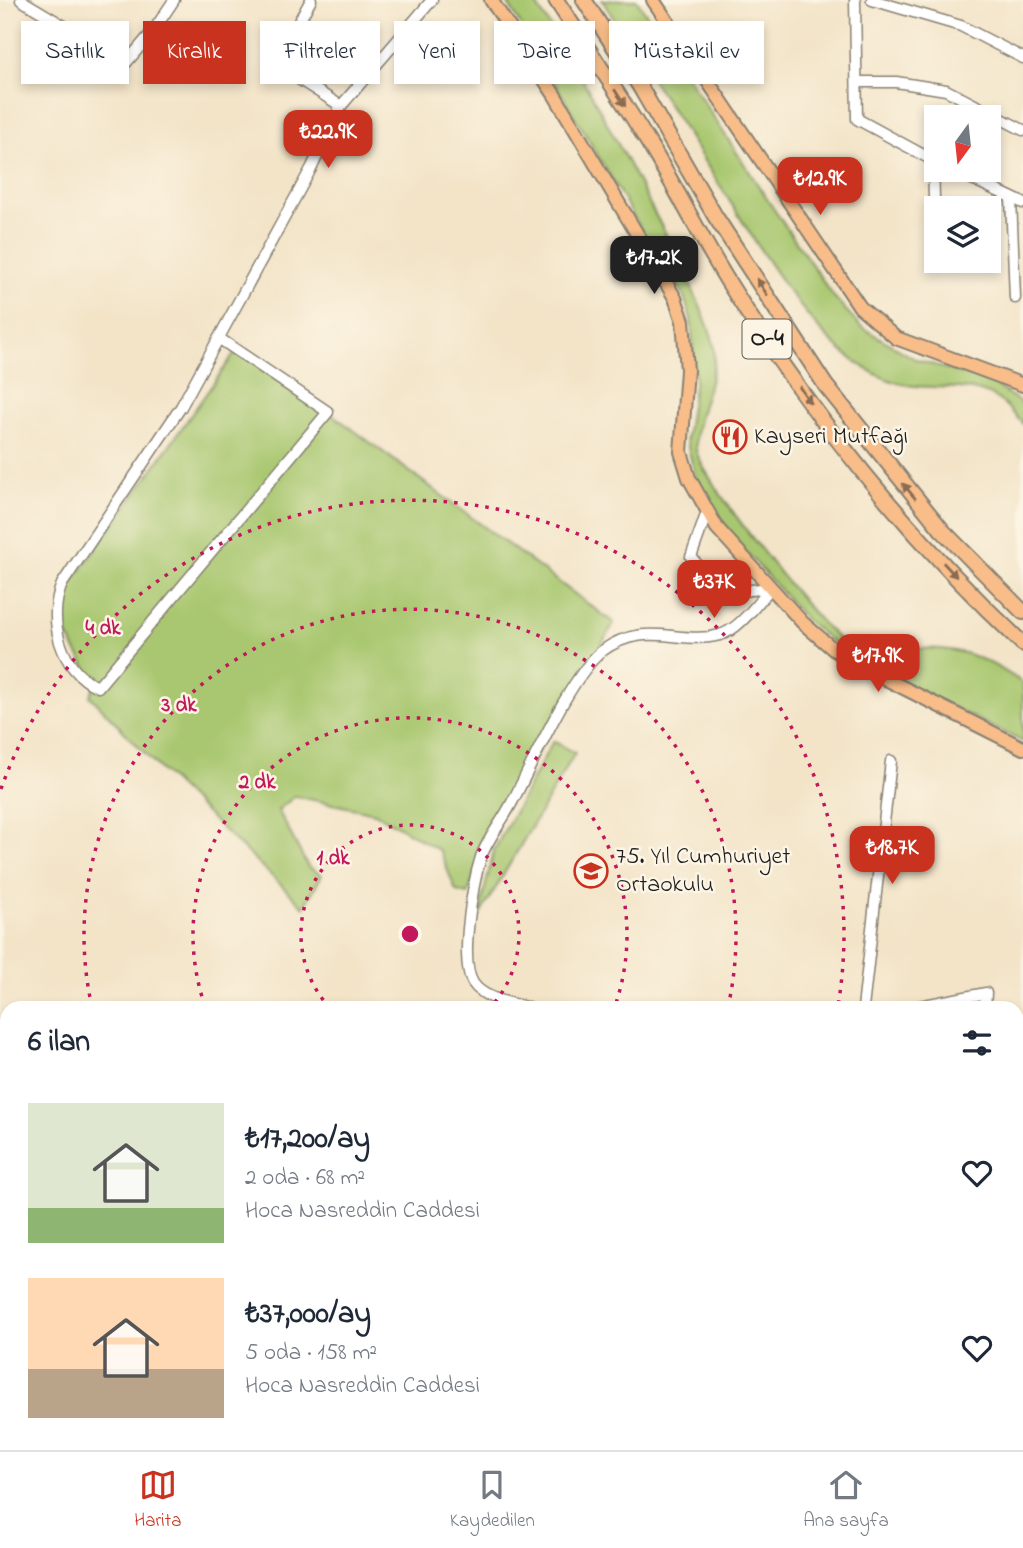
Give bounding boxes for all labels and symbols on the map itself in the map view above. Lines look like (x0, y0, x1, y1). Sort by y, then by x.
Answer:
one-way arrow (613, 89, 626, 108)
north arrow (924, 105, 1001, 182)
pin: ₺22.9K (271, 110, 385, 170)
pin: ₺12.9K (763, 158, 877, 217)
pin: ₺17.2K (597, 236, 711, 296)
one-way arrow (755, 277, 768, 297)
road number: O-4 (742, 320, 792, 358)
one-way arrow (798, 386, 812, 404)
restaurant icon: Kayseri Mutfağı (711, 418, 749, 456)
place label: Kayseri Mutfağı (754, 420, 908, 456)
one-way arrow (901, 482, 917, 500)
pin: ₺37K (673, 560, 755, 620)
one-way arrow (942, 561, 958, 579)
text: 4 dk (86, 614, 121, 644)
pin: ₺17.9K (821, 634, 935, 694)
text: 3 dk (161, 691, 197, 721)
text: 2 dk (238, 768, 276, 798)
pin: ₺18.7K (835, 826, 949, 886)
place label: 75. Yıl Cumhuriyet Ortaokulu (616, 840, 790, 903)
text: 1 dk (317, 844, 350, 874)
school or university icon: 75. Yıl Cumhuriyet Ortaokulu (572, 852, 610, 890)
centre of rings (398, 922, 422, 946)

